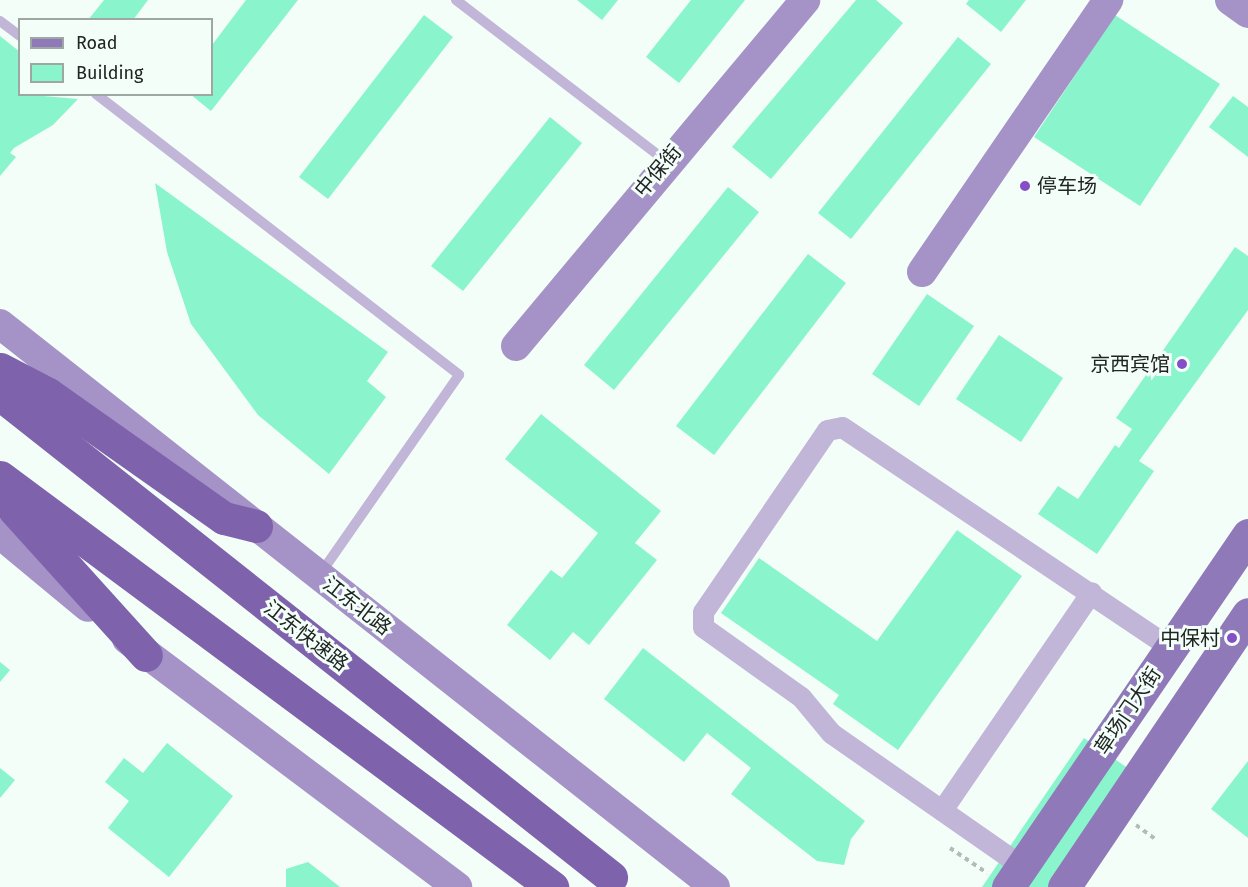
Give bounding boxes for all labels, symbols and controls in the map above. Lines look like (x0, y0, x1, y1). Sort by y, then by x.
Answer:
legend (18, 18, 213, 96)
text: Road (76, 32, 118, 54)
text: Building (76, 62, 143, 84)
street label: 中保街 (630, 140, 686, 202)
place label: 停车场 (1037, 174, 1097, 198)
marker: 停车场 (1018, 179, 1032, 193)
place label: 京西宾馆 (1090, 352, 1170, 376)
marker: 京西宾馆 (1175, 357, 1189, 371)
street label: 江东北路 (318, 572, 396, 640)
street label: 江东快速路 (259, 596, 353, 676)
place label: 中保村 (1160, 626, 1220, 650)
marker: 中保村 (1225, 631, 1239, 645)
street label: 草场门大街 (1090, 663, 1166, 759)

